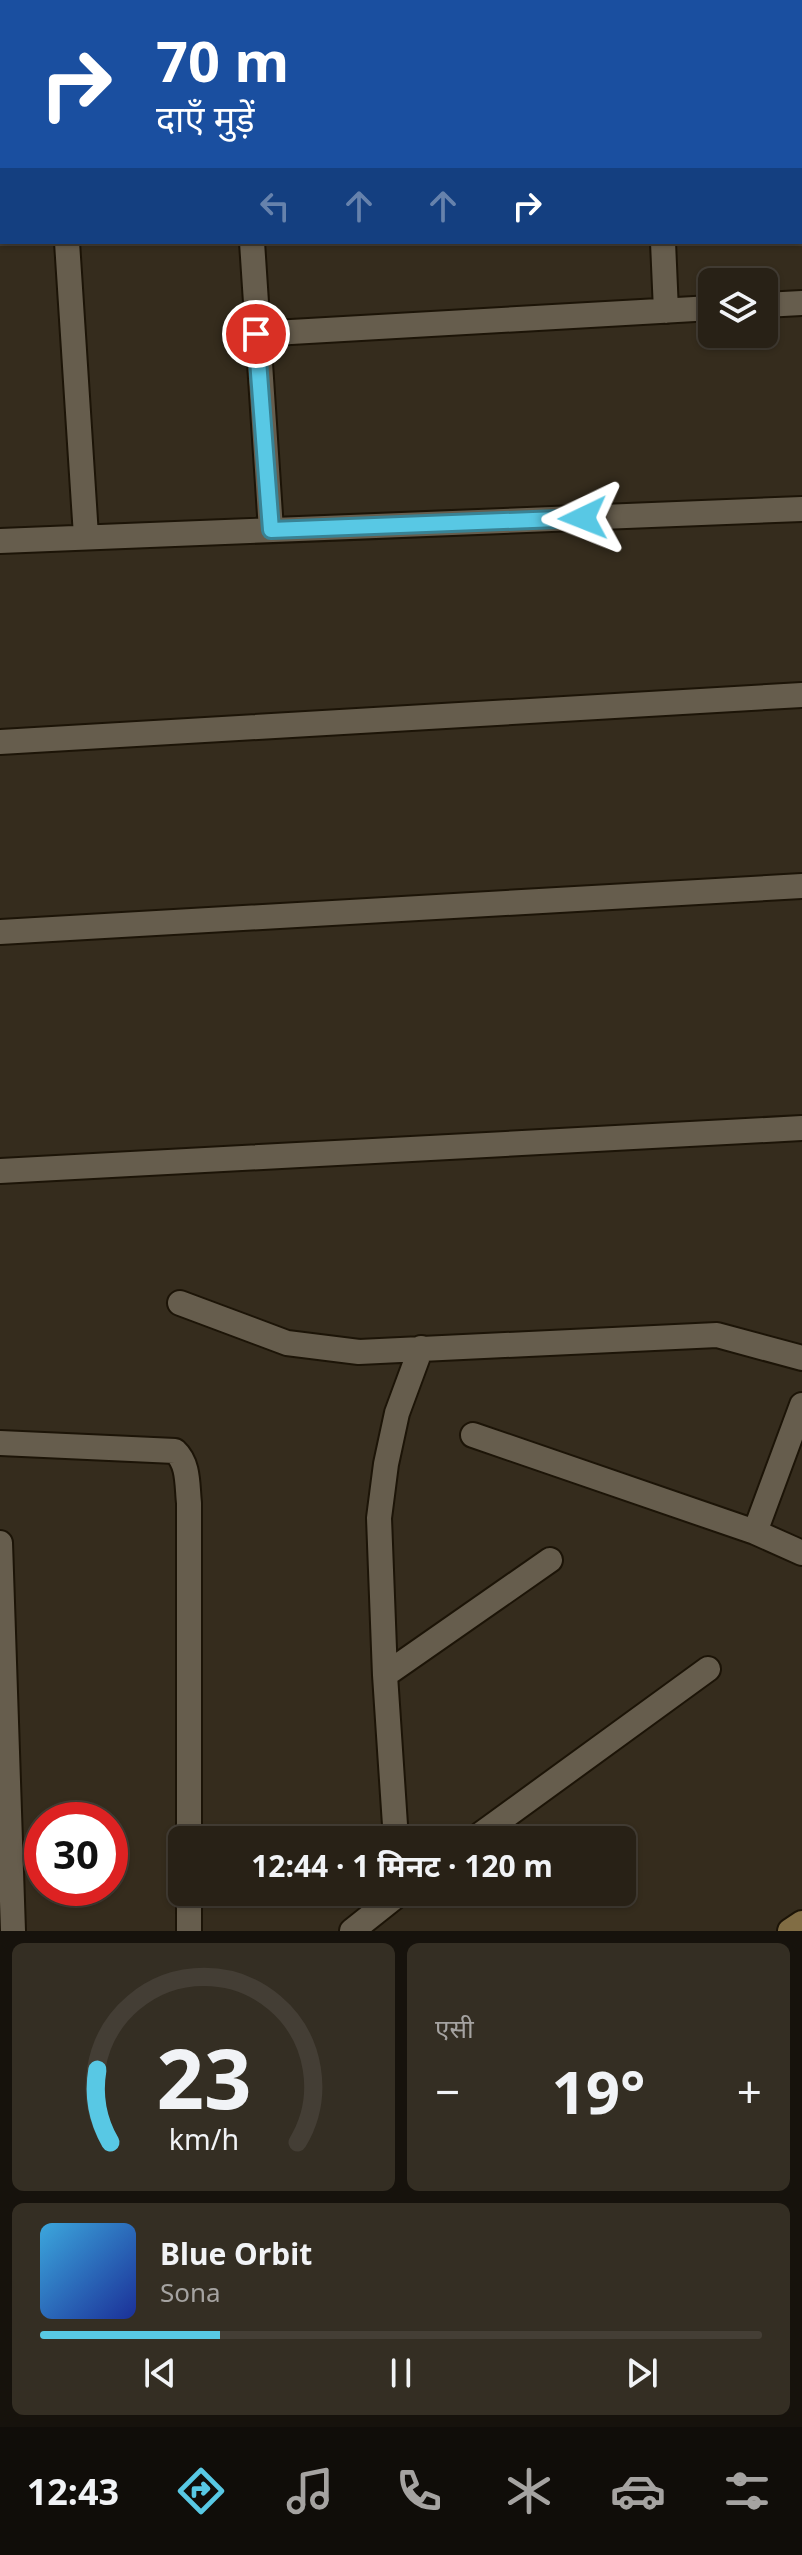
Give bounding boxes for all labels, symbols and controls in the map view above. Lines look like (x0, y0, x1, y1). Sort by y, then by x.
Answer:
text: 70 m (156, 22, 289, 98)
icon: right (24, 32, 128, 136)
text: दाएँ मुड़ें (156, 94, 255, 143)
icon: left (253, 184, 297, 228)
icon: ahead (337, 184, 381, 228)
icon: ahead (421, 184, 465, 228)
icon: right (505, 184, 549, 228)
map controls (698, 268, 778, 348)
button: layers (698, 268, 778, 348)
pin (222, 300, 290, 368)
icon: arrive (234, 312, 278, 356)
position arrow (541, 476, 625, 560)
speed limit sign: 30 (24, 1802, 128, 1906)
text: 12:44 · 1 मिनट · 120 m (251, 1845, 553, 1886)
text: एसी (435, 2010, 474, 2046)
text: 23 (156, 2020, 251, 2133)
text: 19° (551, 2050, 646, 2132)
text: − (435, 2061, 460, 2121)
text: + (737, 2061, 762, 2121)
text: km/h (168, 2119, 239, 2158)
text: Blue Orbit (160, 2233, 312, 2274)
text: Sona (160, 2274, 221, 2310)
icon: previous (138, 2351, 182, 2395)
icon: pause (379, 2351, 423, 2395)
icon: next (620, 2351, 664, 2395)
icon: directions (173, 2463, 229, 2519)
icon: music (282, 2463, 338, 2519)
icon: phone (391, 2463, 447, 2519)
icon: climate (501, 2463, 557, 2519)
icon: car (610, 2463, 666, 2519)
icon: filters (719, 2463, 775, 2519)
text: 12:43 (27, 2467, 119, 2516)

